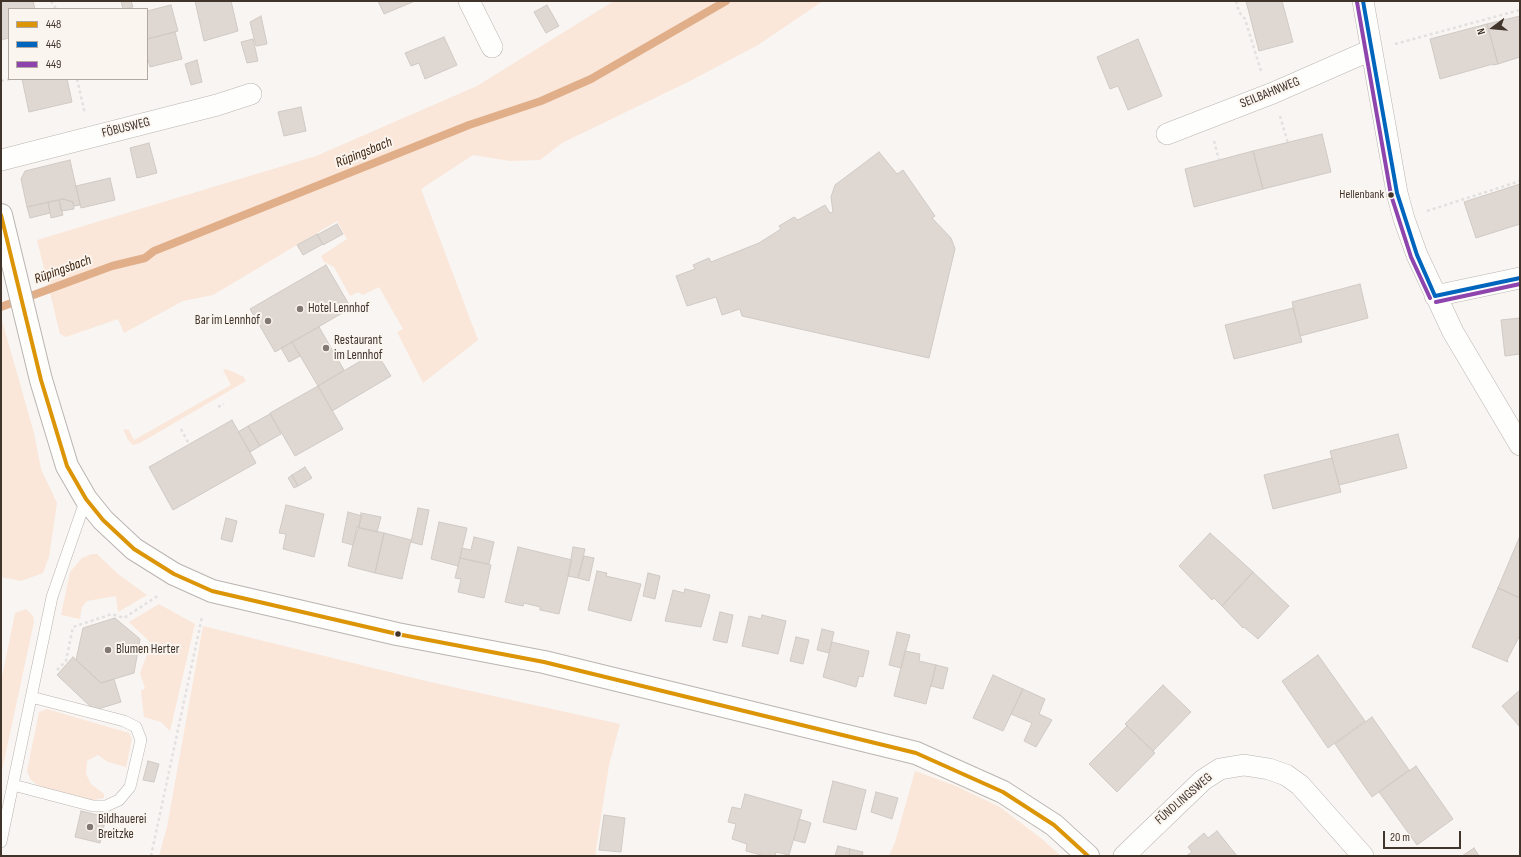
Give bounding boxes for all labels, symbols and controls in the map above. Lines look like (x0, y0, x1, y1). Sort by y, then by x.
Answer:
legend (8, 8, 148, 80)
north arrow (1473, 8, 1513, 48)
text: 448 (46, 17, 61, 32)
text: N (1474, 27, 1488, 36)
text: 446 (46, 37, 61, 52)
text: 449 (46, 57, 61, 72)
street label: SEILBAHNWEG (1238, 74, 1302, 112)
street label: FÖBUSWEG (100, 114, 152, 142)
water label: Rüpingsbach (333, 134, 395, 172)
place label: Hellenbank (1339, 188, 1384, 202)
marker: Hellenbank (1386, 190, 1396, 200)
water label: Rüpingsbach (32, 252, 94, 288)
place label: Hotel Lennhof (308, 301, 369, 317)
marker: Hotel Lennhof (295, 304, 305, 314)
place label: Bar im Lennhof (195, 313, 260, 329)
marker: Bar im Lennhof (263, 316, 273, 326)
place label: Restaurant im Lennhof (334, 333, 383, 364)
marker: Restaurant im Lennhof (321, 343, 331, 353)
unlabelled marker (393, 629, 403, 639)
place label: Blumen Herter (116, 642, 179, 658)
marker: Blumen Herter (103, 645, 113, 655)
street label: FÜNDLINGSWEG (1152, 770, 1216, 828)
place label: Bildhauerei Breitzke (98, 812, 146, 843)
marker: Bildhauerei Breitzke (85, 822, 95, 832)
scale bar (1385, 823, 1463, 849)
text: 20 m (1390, 830, 1410, 845)

